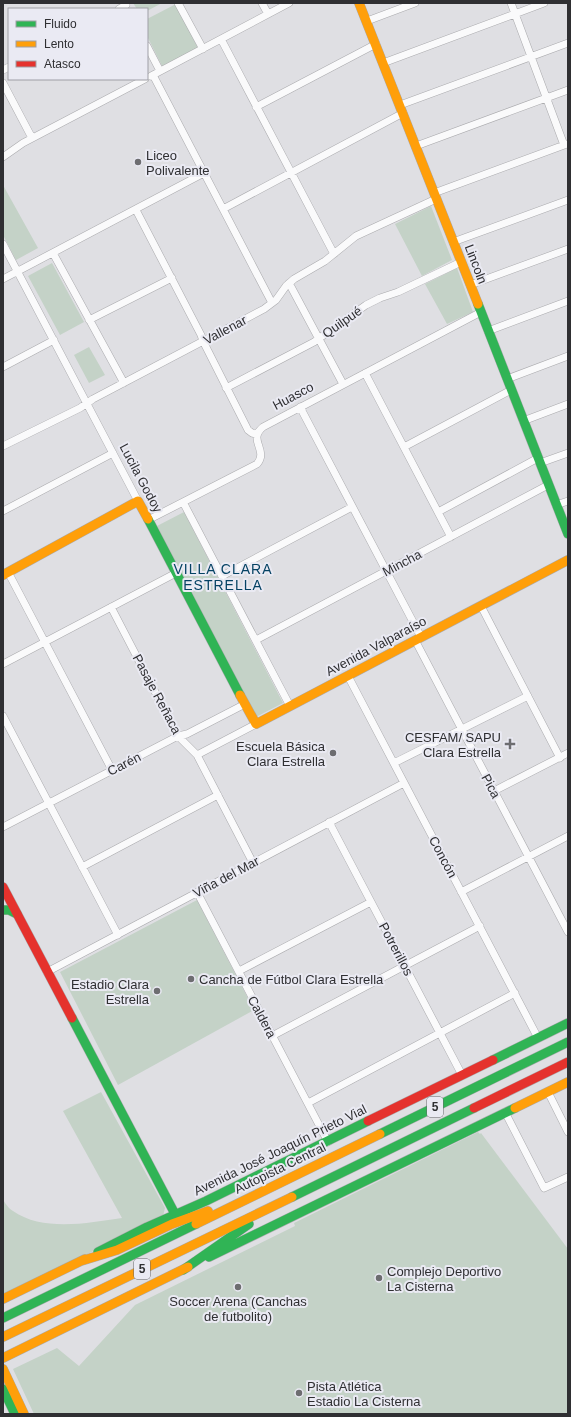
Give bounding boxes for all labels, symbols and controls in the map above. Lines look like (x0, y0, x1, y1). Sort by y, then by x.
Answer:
legend (8, 8, 148, 80)
text: Fluido (44, 17, 77, 31)
text: Lento (44, 37, 74, 51)
text: Atasco (44, 57, 81, 71)
place label: Liceo Polivalente (146, 148, 210, 178)
marker: Liceo Polivalente (133, 157, 143, 167)
street label: Lincoln (462, 242, 490, 286)
street label: Quilpué (319, 303, 365, 341)
street label: Vallenar (201, 312, 250, 348)
street label: Huasco (270, 379, 316, 413)
street label: Lucila Godoy (117, 441, 166, 515)
street label: Mincha (380, 546, 425, 579)
district label: VILLA CLARA ESTRELLA (174, 561, 272, 593)
street label: Avenida Valparaíso (323, 613, 429, 679)
street label: Pasaje Reñaca (130, 652, 185, 737)
place label: CESFAM/ SAPU Clara Estrella (405, 730, 502, 760)
marker: CESFAM/ SAPU Clara Estrella (504, 738, 516, 750)
place label: Escuela Básica Clara Estrella (236, 739, 326, 769)
marker: Escuela Básica Clara Estrella (328, 748, 338, 758)
street label: Carén (105, 749, 143, 779)
street label: Pica (478, 771, 504, 801)
street label: Concón (426, 834, 460, 880)
street label: Viña del Mar (190, 853, 262, 901)
street label: Potrerillos (376, 920, 416, 978)
place label: Cancha de Fútbol Clara Estrella (199, 972, 384, 987)
marker: Cancha de Fútbol Clara Estrella (186, 974, 196, 984)
place label: Estadio Clara Estrella (71, 977, 150, 1007)
marker: Estadio Clara Estrella (152, 986, 162, 996)
street label: Caldera (245, 993, 280, 1041)
road number: 5 (427, 1097, 443, 1117)
street label: Avenida José Joaquín Prieto Vial (191, 1101, 369, 1198)
street label: Autopista Central (232, 1139, 328, 1197)
road number: 5 (134, 1259, 150, 1279)
place label: Complejo Deportivo La Cisterna (387, 1264, 501, 1294)
marker: Complejo Deportivo La Cisterna (374, 1273, 384, 1283)
marker: Soccer Arena (Canchas de futbolito) (233, 1282, 243, 1292)
place label: Soccer Arena (Canchas de futbolito) (169, 1294, 307, 1324)
place label: Pista Atlética Estadio La Cisterna (307, 1379, 421, 1409)
marker: Pista Atlética Estadio La Cisterna (294, 1388, 304, 1398)

